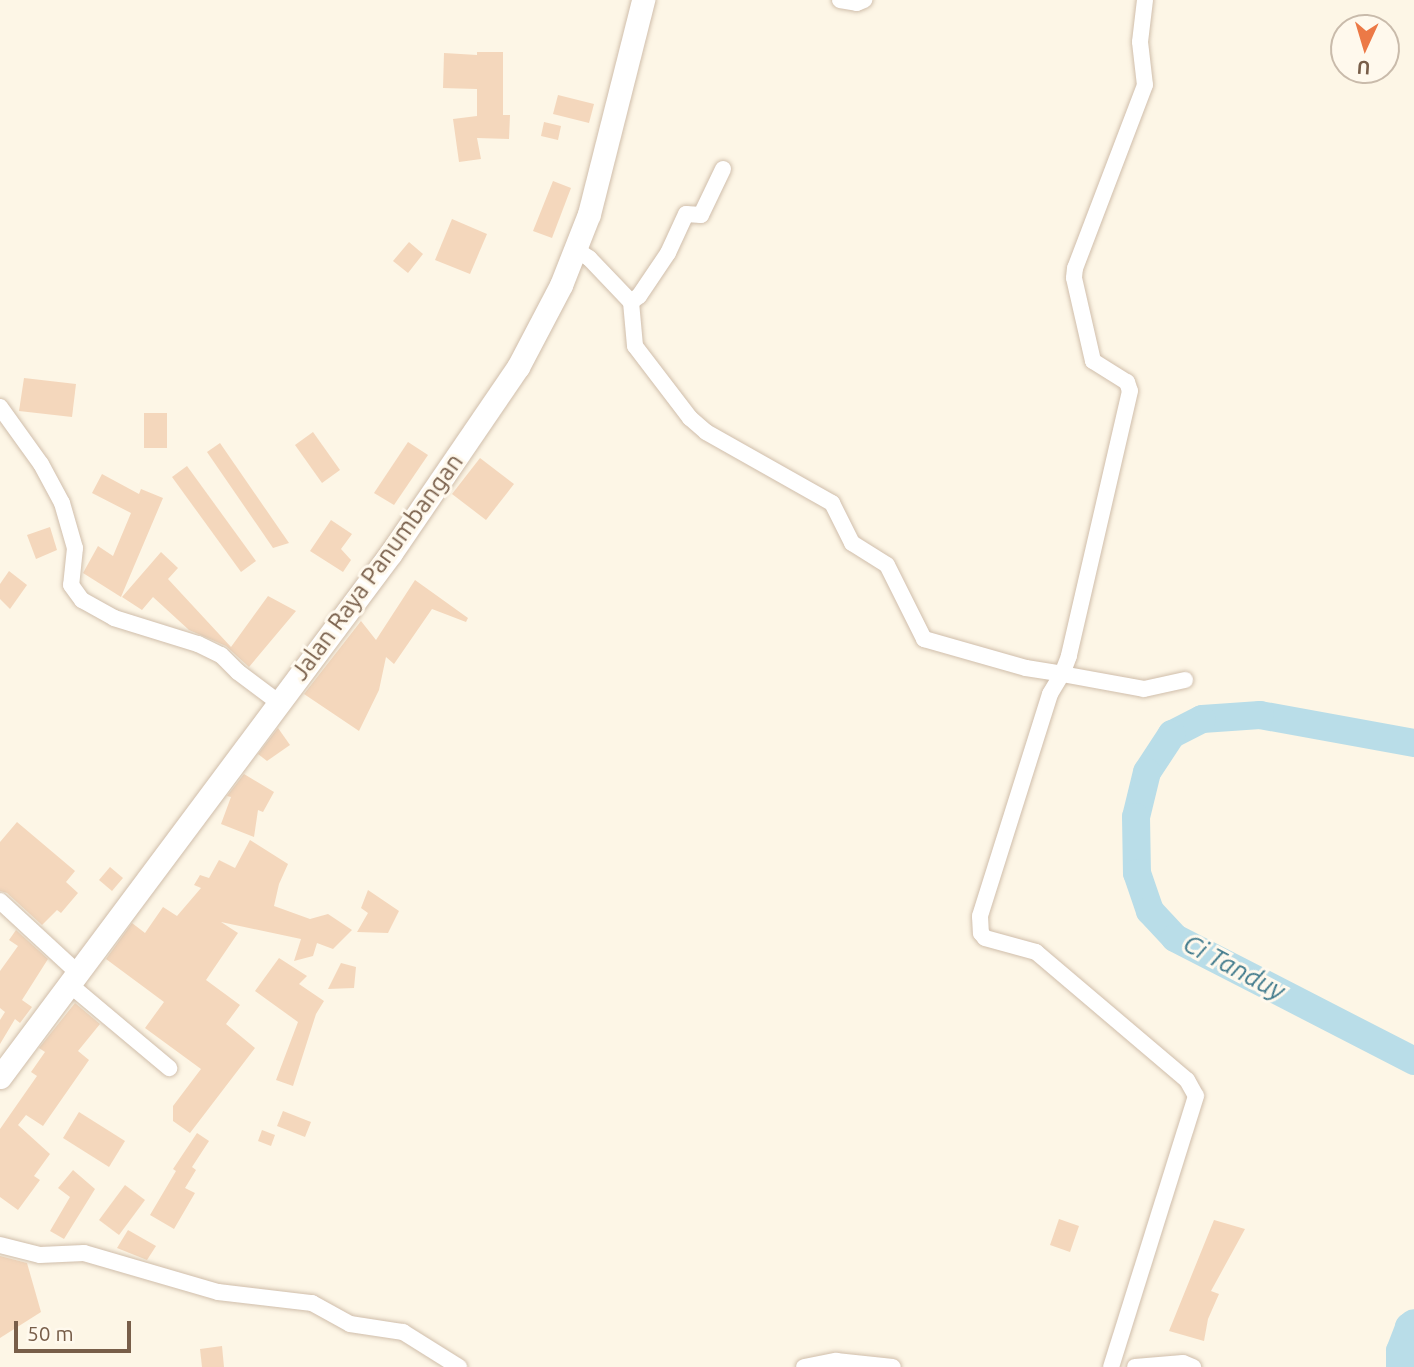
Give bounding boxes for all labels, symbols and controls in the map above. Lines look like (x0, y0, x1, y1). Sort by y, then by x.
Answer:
north arrow (1330, 14, 1400, 84)
text: U (1356, 57, 1371, 79)
street label: Jalan Raya Panumbangan (285, 448, 469, 686)
water label: Ci Tanduy (1178, 927, 1290, 1007)
scale bar (18, 1308, 135, 1352)
text: 50 m (27, 1321, 74, 1345)

